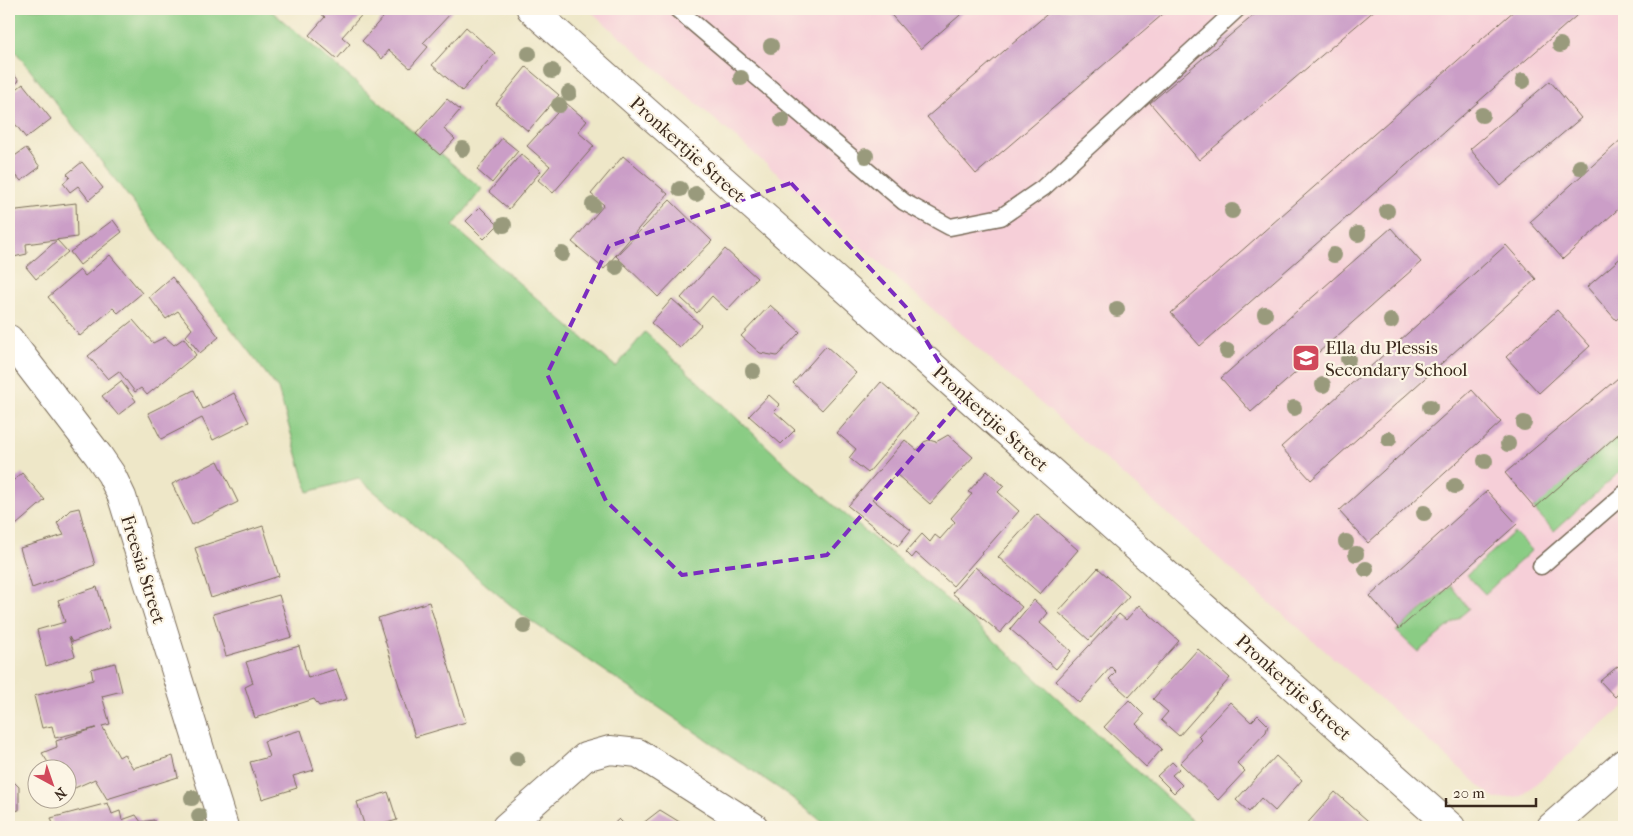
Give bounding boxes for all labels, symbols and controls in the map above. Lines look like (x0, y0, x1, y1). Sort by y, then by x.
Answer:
street label: Pronkertjie Street (625, 92, 750, 207)
place label: Ella du Plessis Secondary School (1325, 337, 1468, 381)
school or university icon: Ella du Plessis Secondary School (1291, 343, 1321, 373)
street label: Pronkertjie Street (928, 361, 1053, 476)
street label: Freesia Street (116, 512, 170, 627)
street label: Pronkertjie Street (1231, 630, 1356, 745)
north arrow (28, 758, 78, 808)
scale bar (1446, 776, 1536, 808)
text: N (50, 784, 70, 804)
text: 20 m (1453, 784, 1485, 802)

